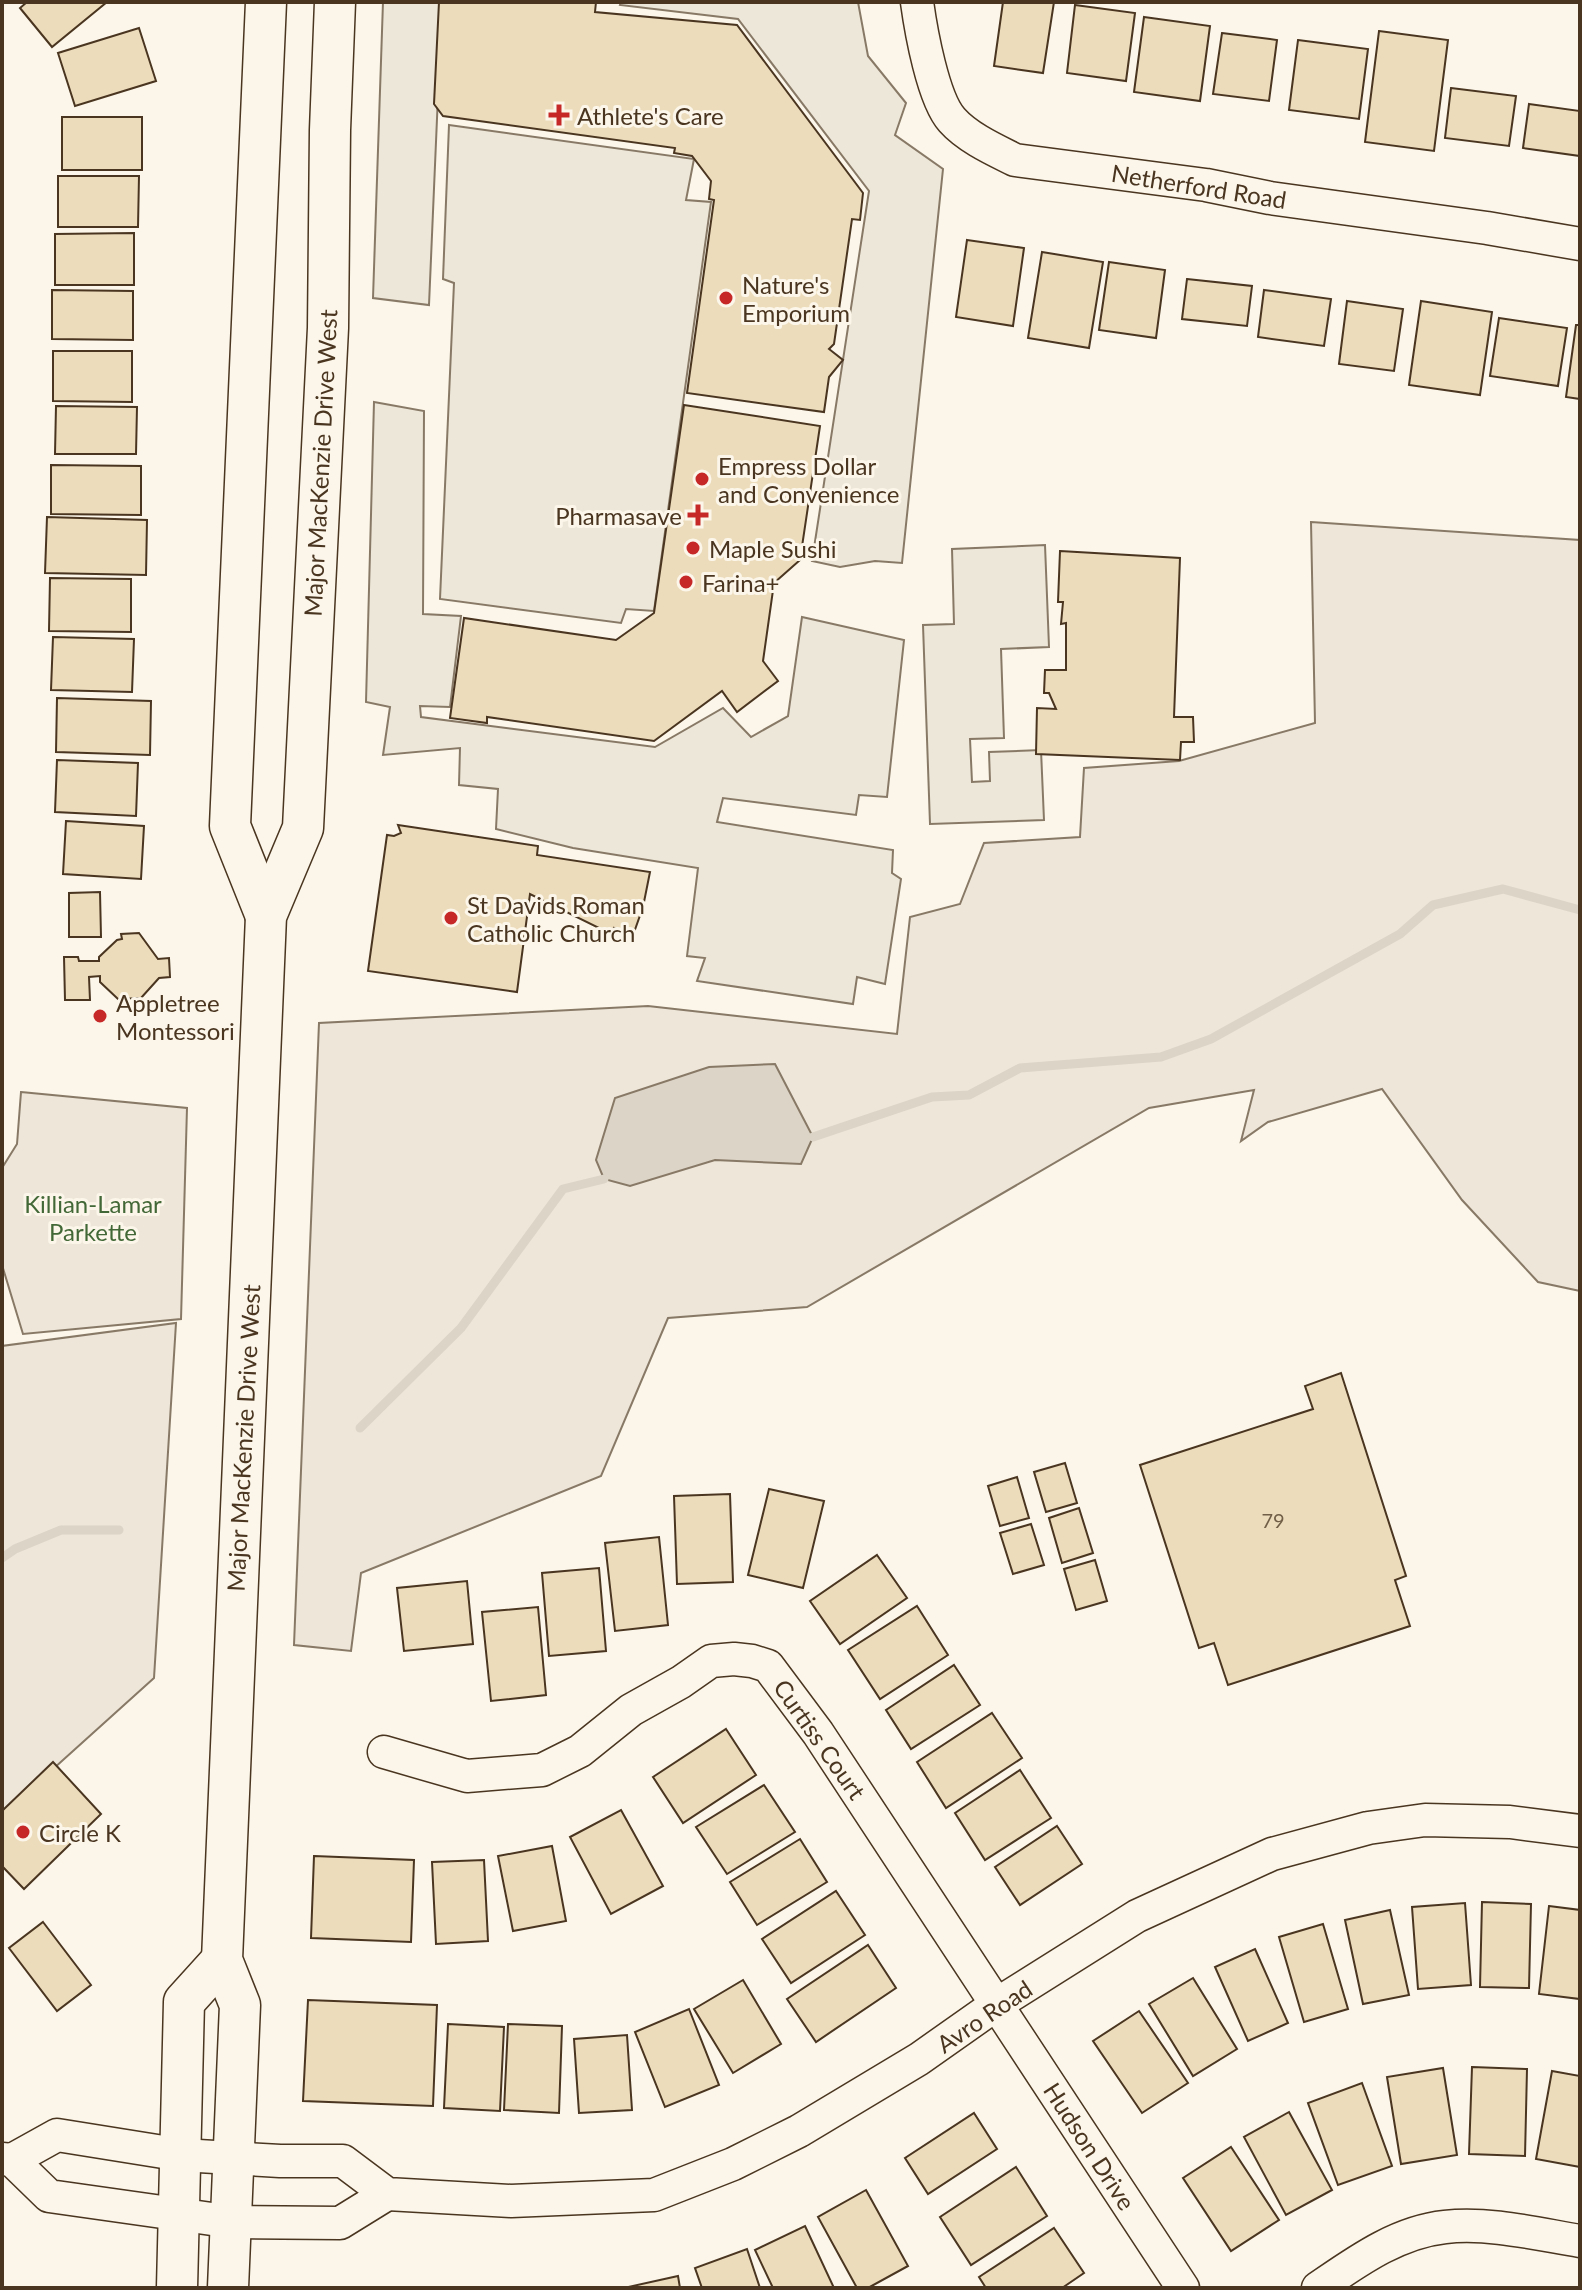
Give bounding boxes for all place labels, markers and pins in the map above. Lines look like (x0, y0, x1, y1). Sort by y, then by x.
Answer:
place label: Athlete's Care (577, 101, 724, 130)
marker: Athlete's Care (548, 104, 570, 126)
place label: Nature's Emporium (742, 270, 850, 327)
marker: Nature's Emporium (717, 289, 735, 307)
place label: Empress Dollar and Convenience (718, 451, 899, 508)
marker: Empress Dollar and Convenience (693, 470, 711, 488)
place label: Pharmasave (555, 501, 682, 530)
marker: Pharmasave (689, 506, 707, 524)
place label: Maple Sushi (709, 534, 837, 563)
marker: Maple Sushi (684, 539, 702, 557)
place label: Farina+ (702, 568, 780, 597)
marker: Farina+ (677, 573, 695, 591)
place label: St Davids Roman Catholic Church (467, 890, 645, 947)
marker: St Davids Roman Catholic Church (442, 909, 460, 927)
place label: Appletree Montessori (116, 988, 235, 1045)
marker: Appletree Montessori (91, 1007, 109, 1025)
place label: Circle K (39, 1818, 121, 1847)
marker: Circle K (14, 1823, 32, 1841)

